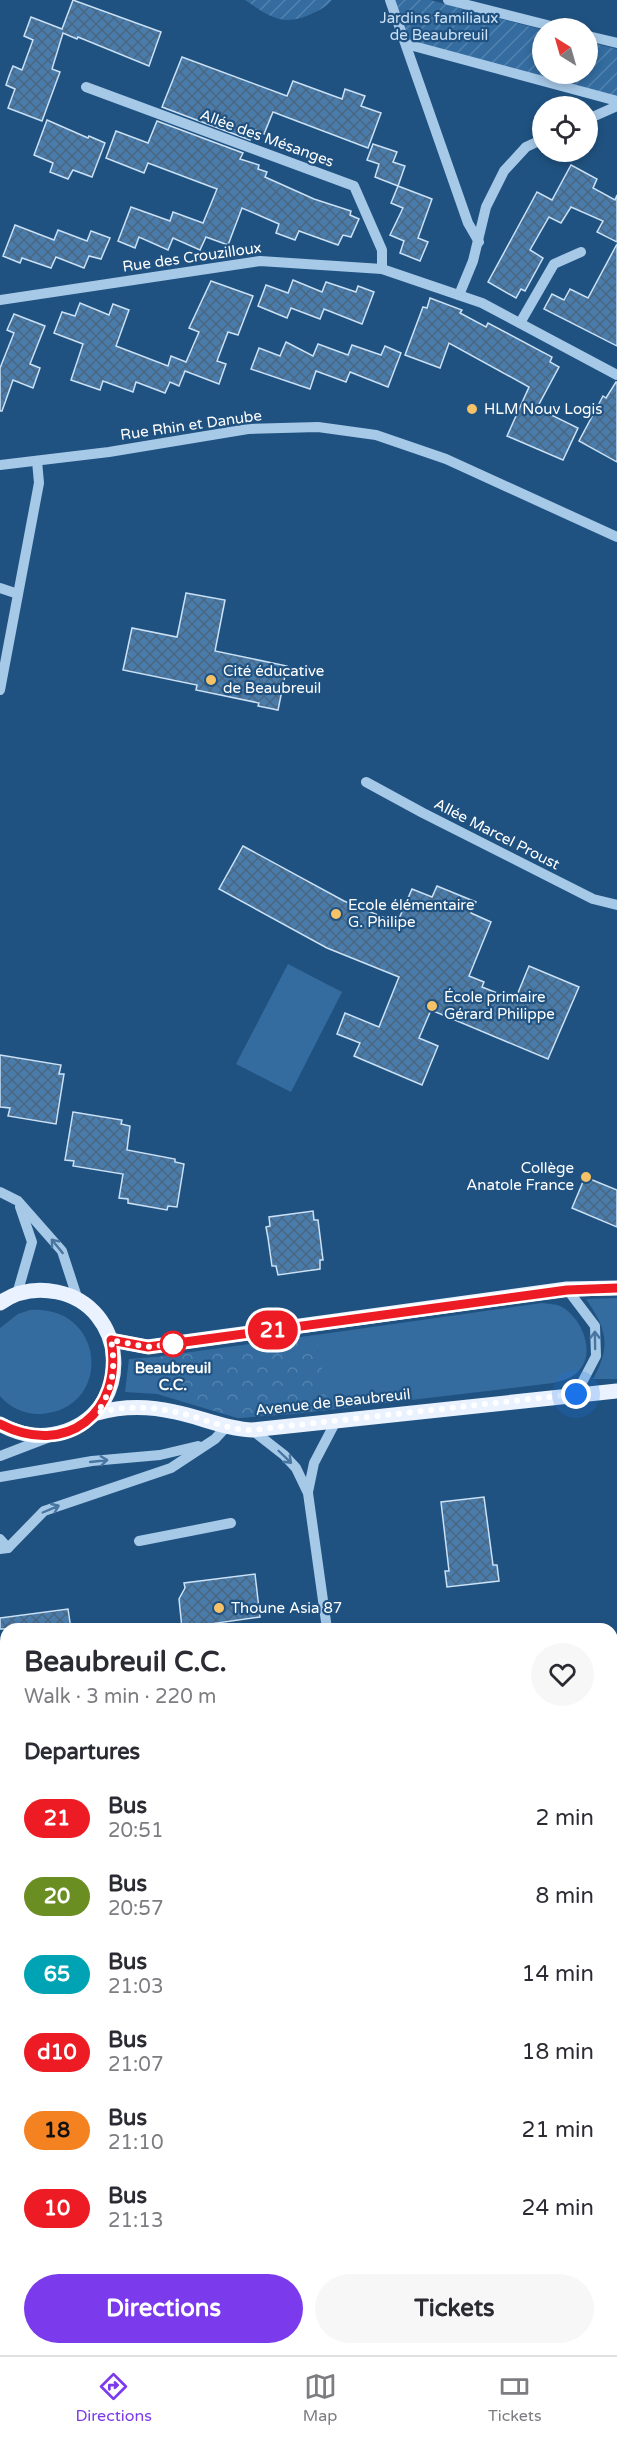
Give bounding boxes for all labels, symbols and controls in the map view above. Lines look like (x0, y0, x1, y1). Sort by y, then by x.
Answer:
park label: Jardins familiaux de Beaubreuil (380, 9, 498, 44)
north arrow (532, 18, 598, 84)
map controls (532, 18, 598, 162)
button: locate (532, 96, 598, 162)
street label: Allée des Mésanges (198, 105, 336, 171)
street label: Rue des Crouzilloux (121, 238, 263, 276)
place label: HLM Nouv Logis (484, 400, 602, 418)
marker: HLM Nouv Logis (465, 402, 479, 416)
street label: Rue Rhin et Danube (119, 406, 263, 444)
place label: Cité éducative de Beaubreuil (223, 662, 324, 697)
marker: Cité éducative de Beaubreuil (204, 673, 218, 687)
street label: Allée Marcel Proust (431, 795, 563, 874)
place label: Ecole élémentaire G. Philipe (348, 896, 474, 931)
marker: Ecole élémentaire G. Philipe (329, 907, 343, 921)
place label: École primaire Gérard Philippe (444, 988, 555, 1023)
marker: École primaire Gérard Philippe (425, 999, 439, 1013)
place label: Collège Anatole France (466, 1159, 574, 1194)
marker: Collège Anatole France (579, 1170, 593, 1184)
one-way arrow (50, 1238, 63, 1254)
line badge: 21 (246, 1310, 300, 1350)
text: 21 (260, 1318, 286, 1343)
marker: Beaubreuil C.C. (160, 1331, 186, 1357)
one-way arrow (590, 1331, 601, 1351)
place label: Beaubreuil C.C. (135, 1359, 211, 1394)
your location (561, 1379, 591, 1409)
street label: Avenue de Beaubreuil (255, 1385, 411, 1419)
one-way arrow (278, 1450, 293, 1464)
one-way arrow (89, 1455, 109, 1466)
one-way arrow (41, 1503, 60, 1514)
place label: Thoune Asia 87 (231, 1599, 342, 1617)
marker: Thoune Asia 87 (212, 1601, 226, 1615)
button: heart (531, 1643, 594, 1706)
text: Beaubreuil C.C. (24, 1645, 227, 1679)
text: Walk · 3 min · 220 m (24, 1685, 216, 1709)
text: Departures (24, 1739, 140, 1765)
text: Bus (108, 1793, 147, 1819)
text: 2 min (535, 1805, 594, 1831)
text: 21 (44, 1806, 70, 1831)
text: 20:51 (108, 1819, 163, 1843)
text: Bus (108, 1871, 147, 1897)
text: 8 min (535, 1883, 594, 1909)
text: 20 (44, 1884, 70, 1909)
text: 20:57 (108, 1897, 163, 1921)
text: Bus (108, 1949, 147, 1975)
text: 14 min (522, 1961, 594, 1987)
text: 65 (44, 1962, 70, 1987)
text: 21:03 (108, 1975, 163, 1999)
text: Bus (108, 2027, 147, 2053)
text: 18 min (522, 2039, 594, 2065)
text: d10 (37, 2040, 77, 2065)
text: 21:07 (108, 2053, 163, 2077)
text: Bus (108, 2105, 147, 2131)
text: 21 min (522, 2117, 594, 2143)
text: 18 (44, 2118, 70, 2143)
text: 21:10 (108, 2131, 163, 2155)
text: Bus (108, 2183, 147, 2209)
text: 24 min (522, 2195, 594, 2221)
text: 10 (44, 2196, 70, 2221)
text: 21:13 (108, 2209, 163, 2233)
button: Directions (24, 2274, 303, 2343)
button: Tickets (315, 2274, 594, 2343)
tab: Directions (75, 2370, 152, 2426)
tab: Map (303, 2370, 337, 2426)
tab: Tickets (488, 2370, 542, 2426)

